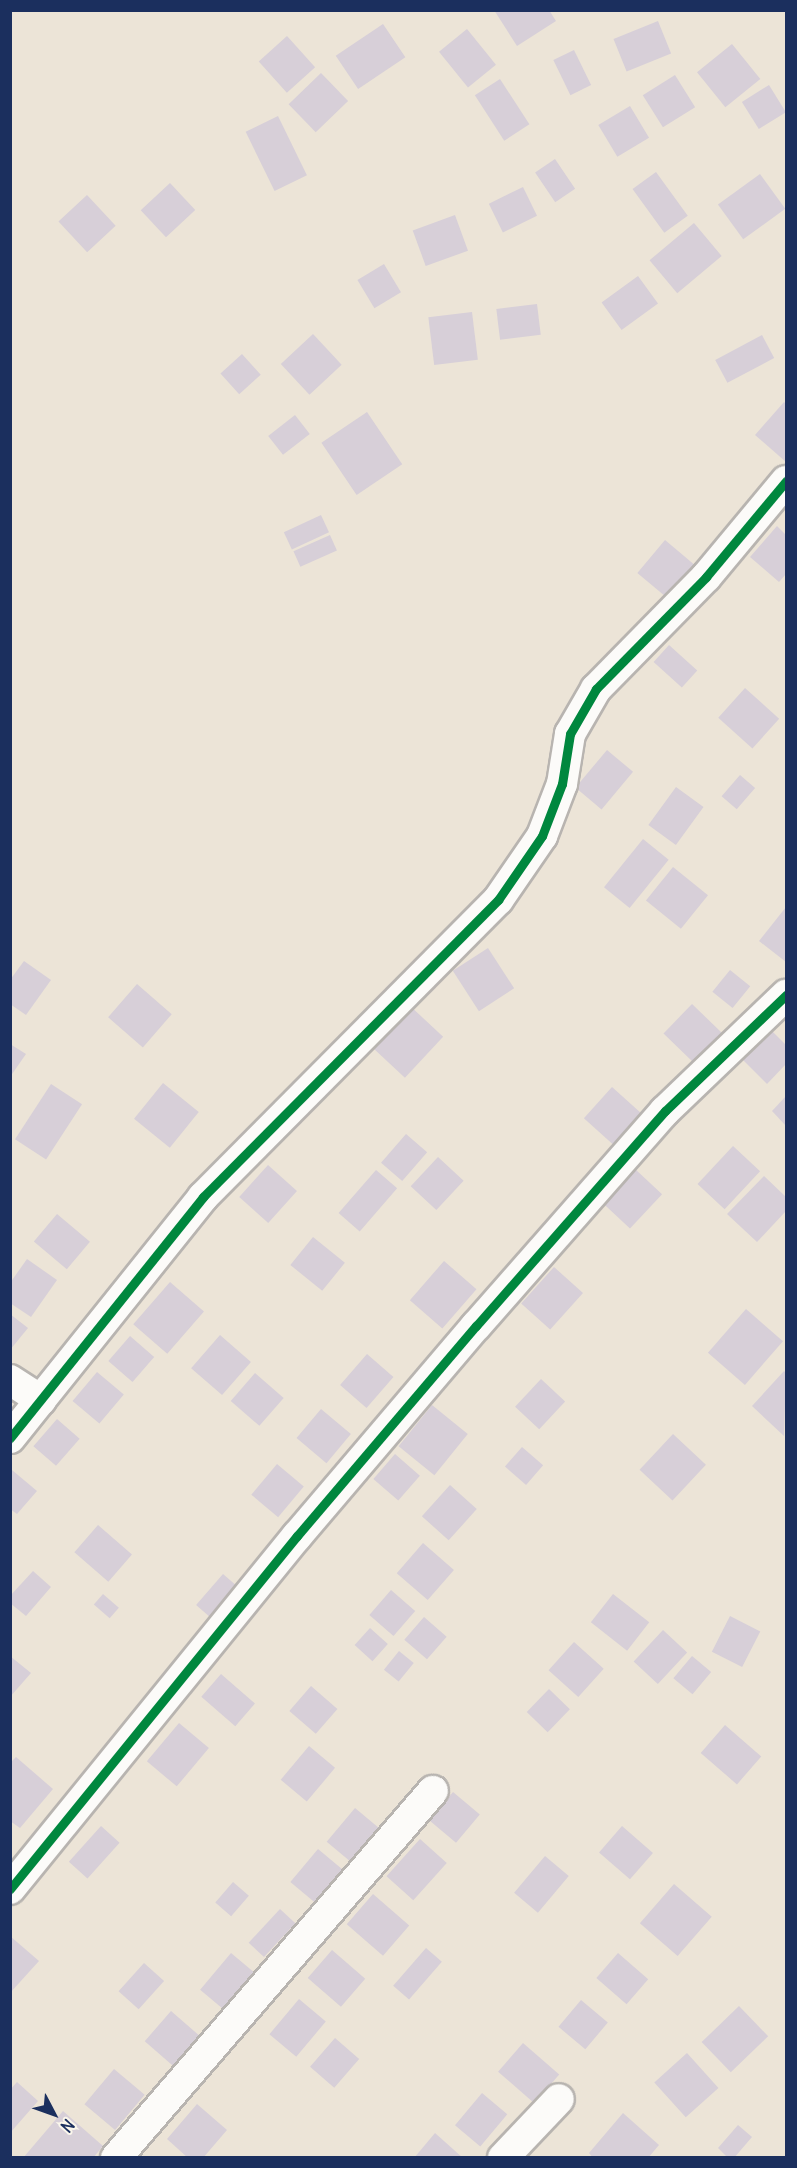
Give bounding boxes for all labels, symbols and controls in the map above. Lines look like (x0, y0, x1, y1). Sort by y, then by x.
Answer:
north arrow (24, 2084, 84, 2144)
text: N (56, 2115, 79, 2137)

